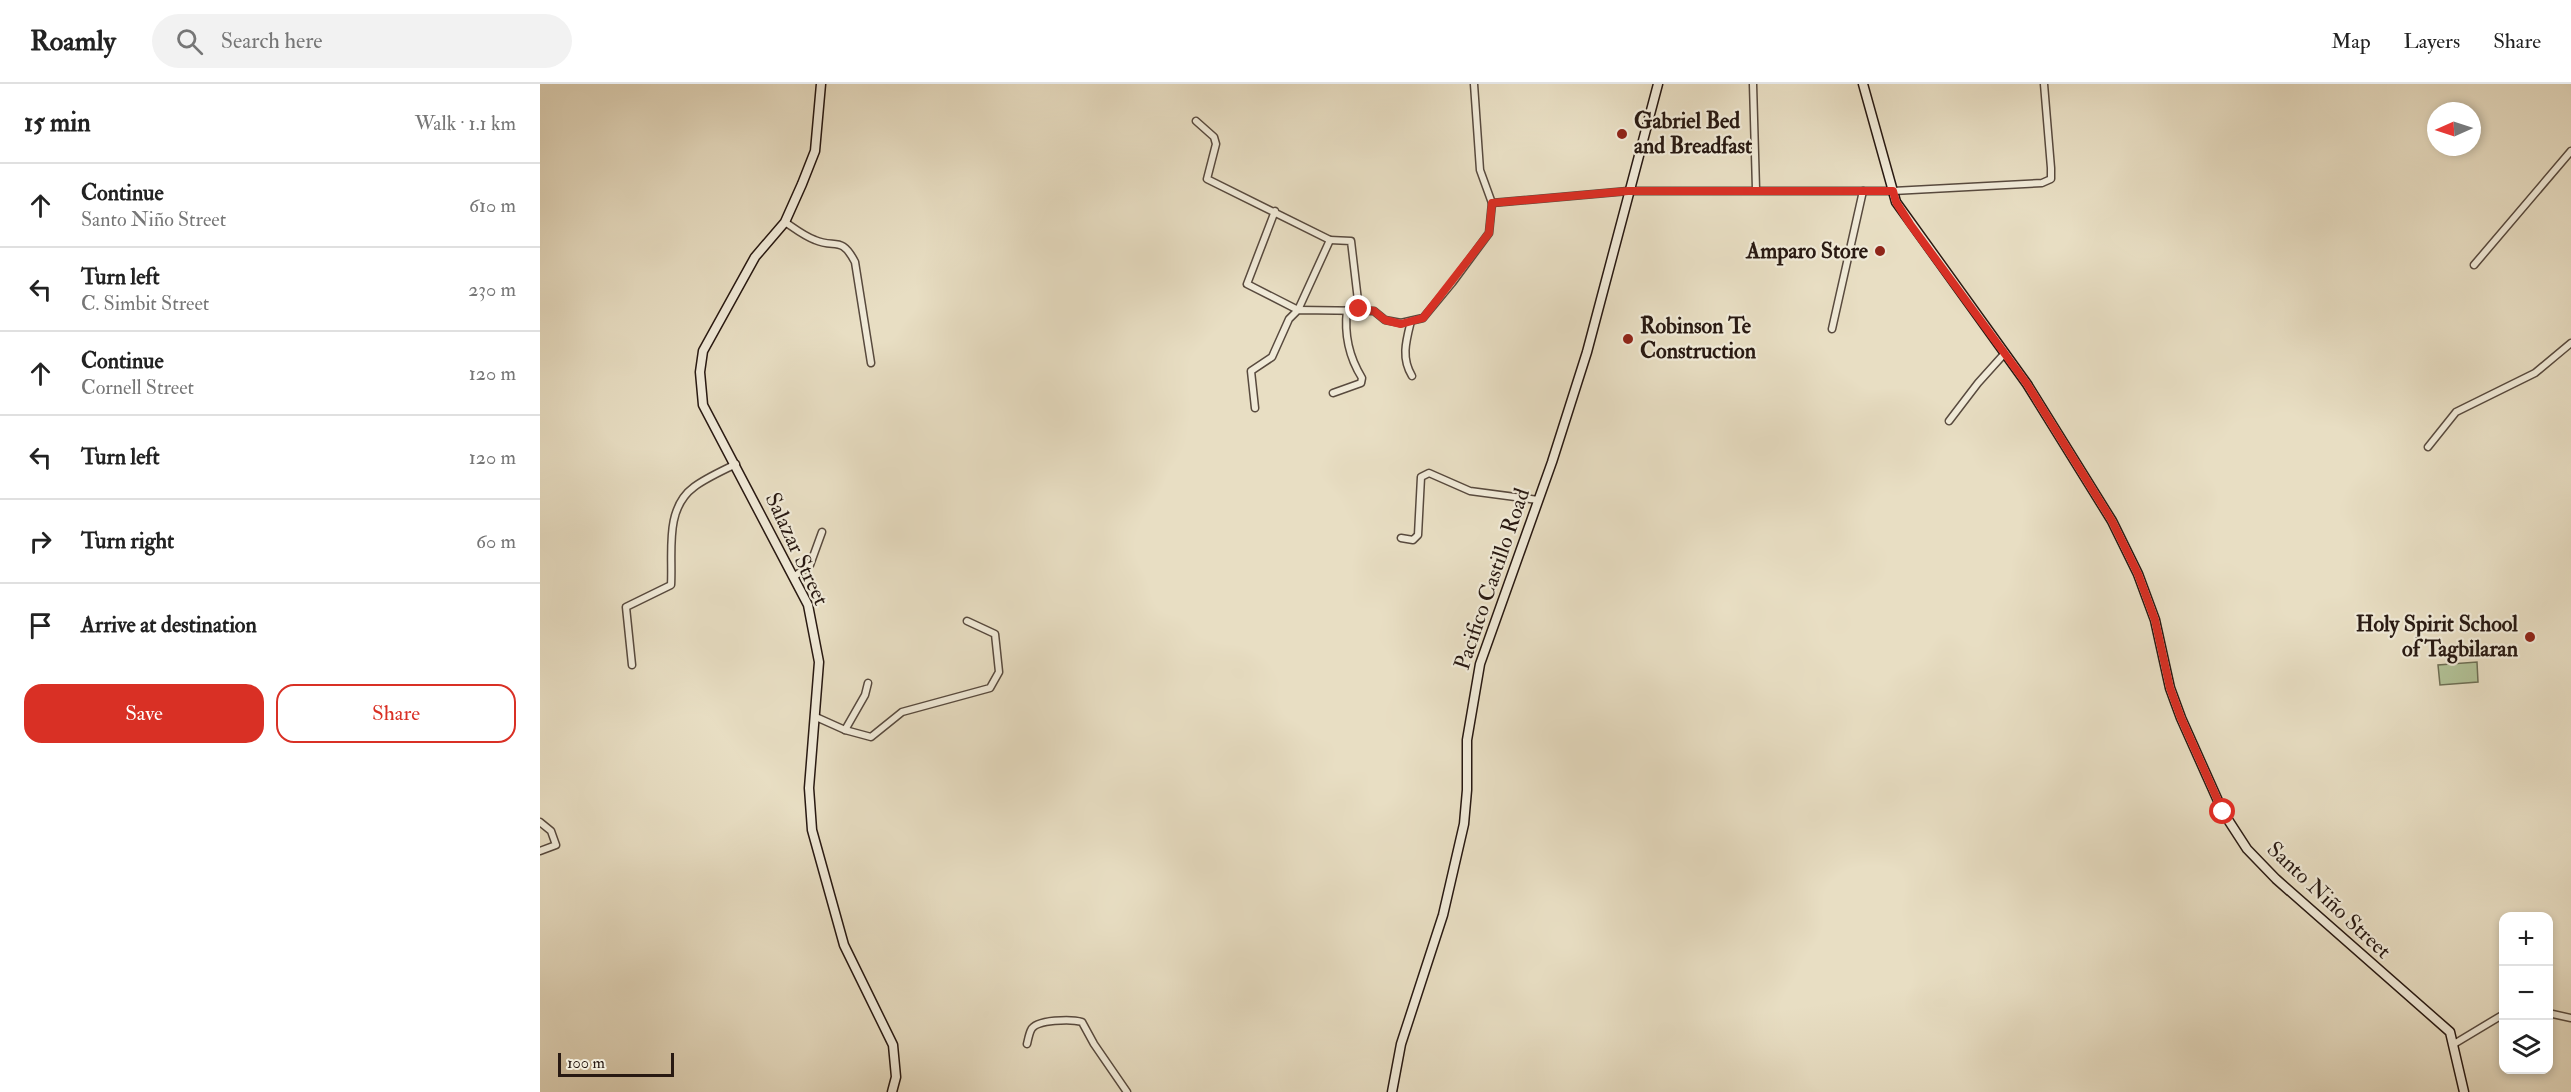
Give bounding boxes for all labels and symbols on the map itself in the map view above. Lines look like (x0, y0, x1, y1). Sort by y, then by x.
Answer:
north arrow (2427, 102, 2481, 156)
place label: Gabriel Bed and Breadfast (1634, 107, 1753, 160)
marker: Gabriel Bed and Breadfast (1615, 127, 1629, 141)
place label: Amparo Store (1745, 237, 1869, 266)
marker: Amparo Store (1873, 244, 1887, 258)
route end (1345, 295, 1371, 321)
place label: Robinson Te Construction (1640, 312, 1757, 365)
marker: Robinson Te Construction (1621, 332, 1635, 346)
street label: Pacifico Castillo Road (1448, 484, 1536, 673)
street label: Salazar Street (759, 488, 835, 610)
place label: Holy Spirit School of Tagbilaran (2356, 610, 2519, 664)
marker: Holy Spirit School of Tagbilaran (2523, 630, 2537, 644)
route start (2209, 798, 2235, 824)
street label: Santo Niño Street (2261, 835, 2397, 965)
scale bar (558, 1050, 674, 1078)

